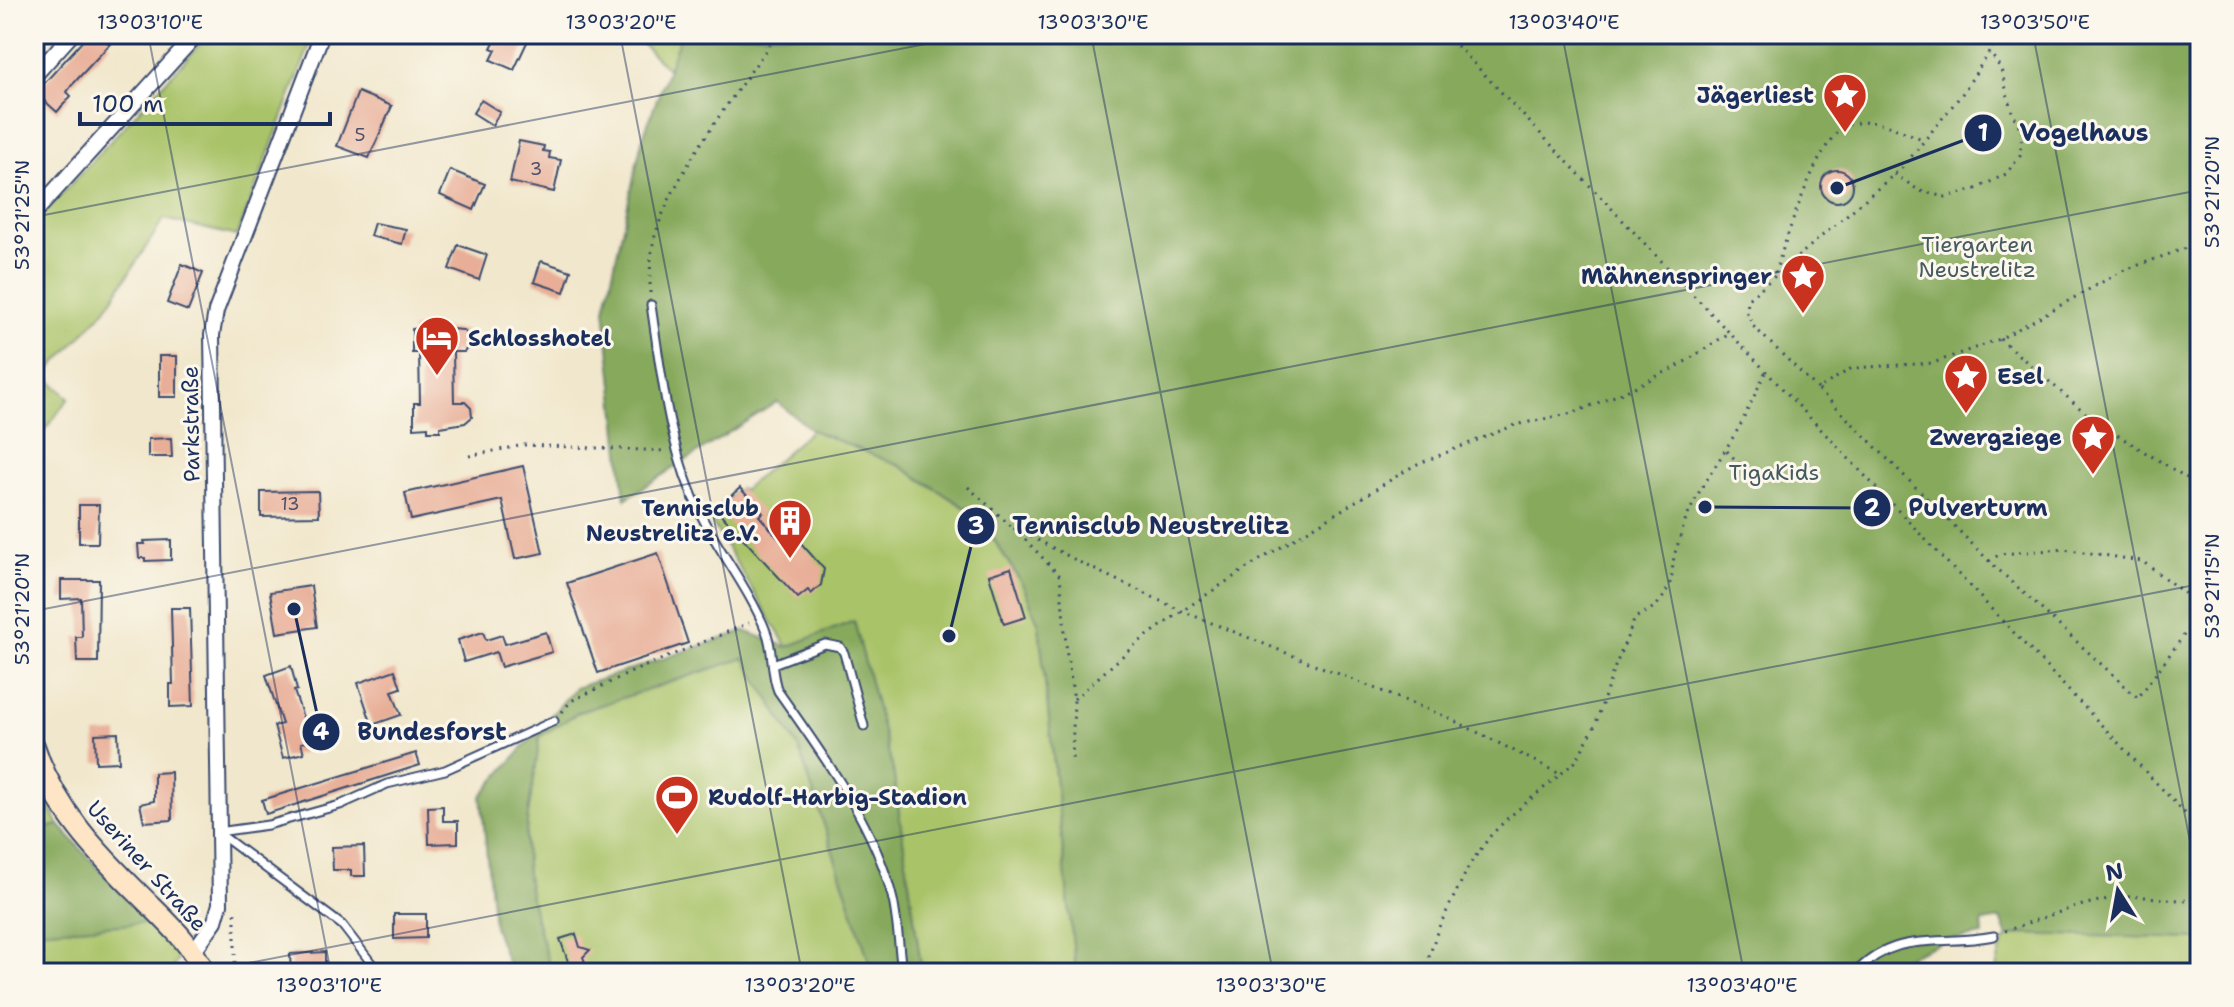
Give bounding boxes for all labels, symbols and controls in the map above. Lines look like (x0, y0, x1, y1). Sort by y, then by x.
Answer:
text: 13°03'10"E (97, 9, 203, 35)
text: 13°03'20"E (566, 9, 676, 35)
text: 13°03'30"E (1037, 9, 1149, 35)
text: 13°03'40"E (1508, 9, 1620, 35)
text: 13°03'50"E (1980, 9, 2090, 35)
place icon: Jägerliest (1821, 71, 1869, 134)
scale bar (80, 76, 330, 126)
place label: Jägerliest (1697, 81, 1814, 110)
text: 100 m (92, 88, 164, 120)
callout: Vogelhaus (1963, 109, 2164, 157)
text: 1 (1978, 117, 1988, 149)
text: Vogelhaus (2020, 117, 2149, 149)
house number: 5 (354, 123, 366, 147)
text: 53°21'20"N (2199, 136, 2225, 248)
house number: 3 (530, 157, 542, 181)
text: 53°21'25"N (9, 160, 35, 270)
park label: Tiergarten Neustrelitz (1918, 230, 2036, 284)
place icon: Mähnenspringer (1779, 252, 1827, 315)
place label: Mähnenspringer (1581, 262, 1772, 291)
hotel icon: Schlosshotel (413, 314, 461, 377)
place label: Schlosshotel (468, 324, 611, 353)
place icon: Esel (1942, 352, 1990, 415)
place label: Esel (1997, 362, 2044, 391)
street label: Parkstraße (175, 366, 207, 482)
place icon: Zwergziege (2069, 413, 2117, 476)
place label: Zwergziege (1929, 423, 2062, 452)
park label: TigaKids (1729, 458, 1819, 487)
callout: Pulverturm (1852, 484, 2063, 532)
house number: 13 (280, 492, 300, 516)
text: 2 (1864, 492, 1881, 524)
text: Pulverturm (1908, 492, 2048, 524)
place label: Tennisclub Neustrelitz e.V. (586, 494, 759, 548)
building icon: Tennisclub Neustrelitz e.V. (766, 497, 814, 560)
callout: Tennisclub Neustrelitz (956, 502, 1305, 550)
text: 3 (968, 510, 984, 542)
text: Tennisclub Neustrelitz (1012, 510, 1290, 542)
text: 53°21'15"N (2199, 533, 2225, 639)
text: 53°21'20"N (9, 553, 35, 665)
callout: Bundesforst (301, 708, 522, 756)
text: 4 (313, 716, 330, 748)
text: Bundesforst (357, 716, 507, 748)
sports icon: Rudolf-Harbig-Stadion (653, 773, 701, 836)
place label: Rudolf-Harbig-Stadion (708, 783, 967, 812)
street label: Useriner Straße (80, 794, 214, 938)
north arrow (2078, 851, 2158, 931)
text: N (2103, 856, 2126, 888)
text: 13°03'10"E (276, 972, 382, 998)
text: 13°03'20"E (745, 972, 855, 998)
text: 13°03'30"E (1215, 972, 1327, 998)
text: 13°03'40"E (1686, 972, 1798, 998)

